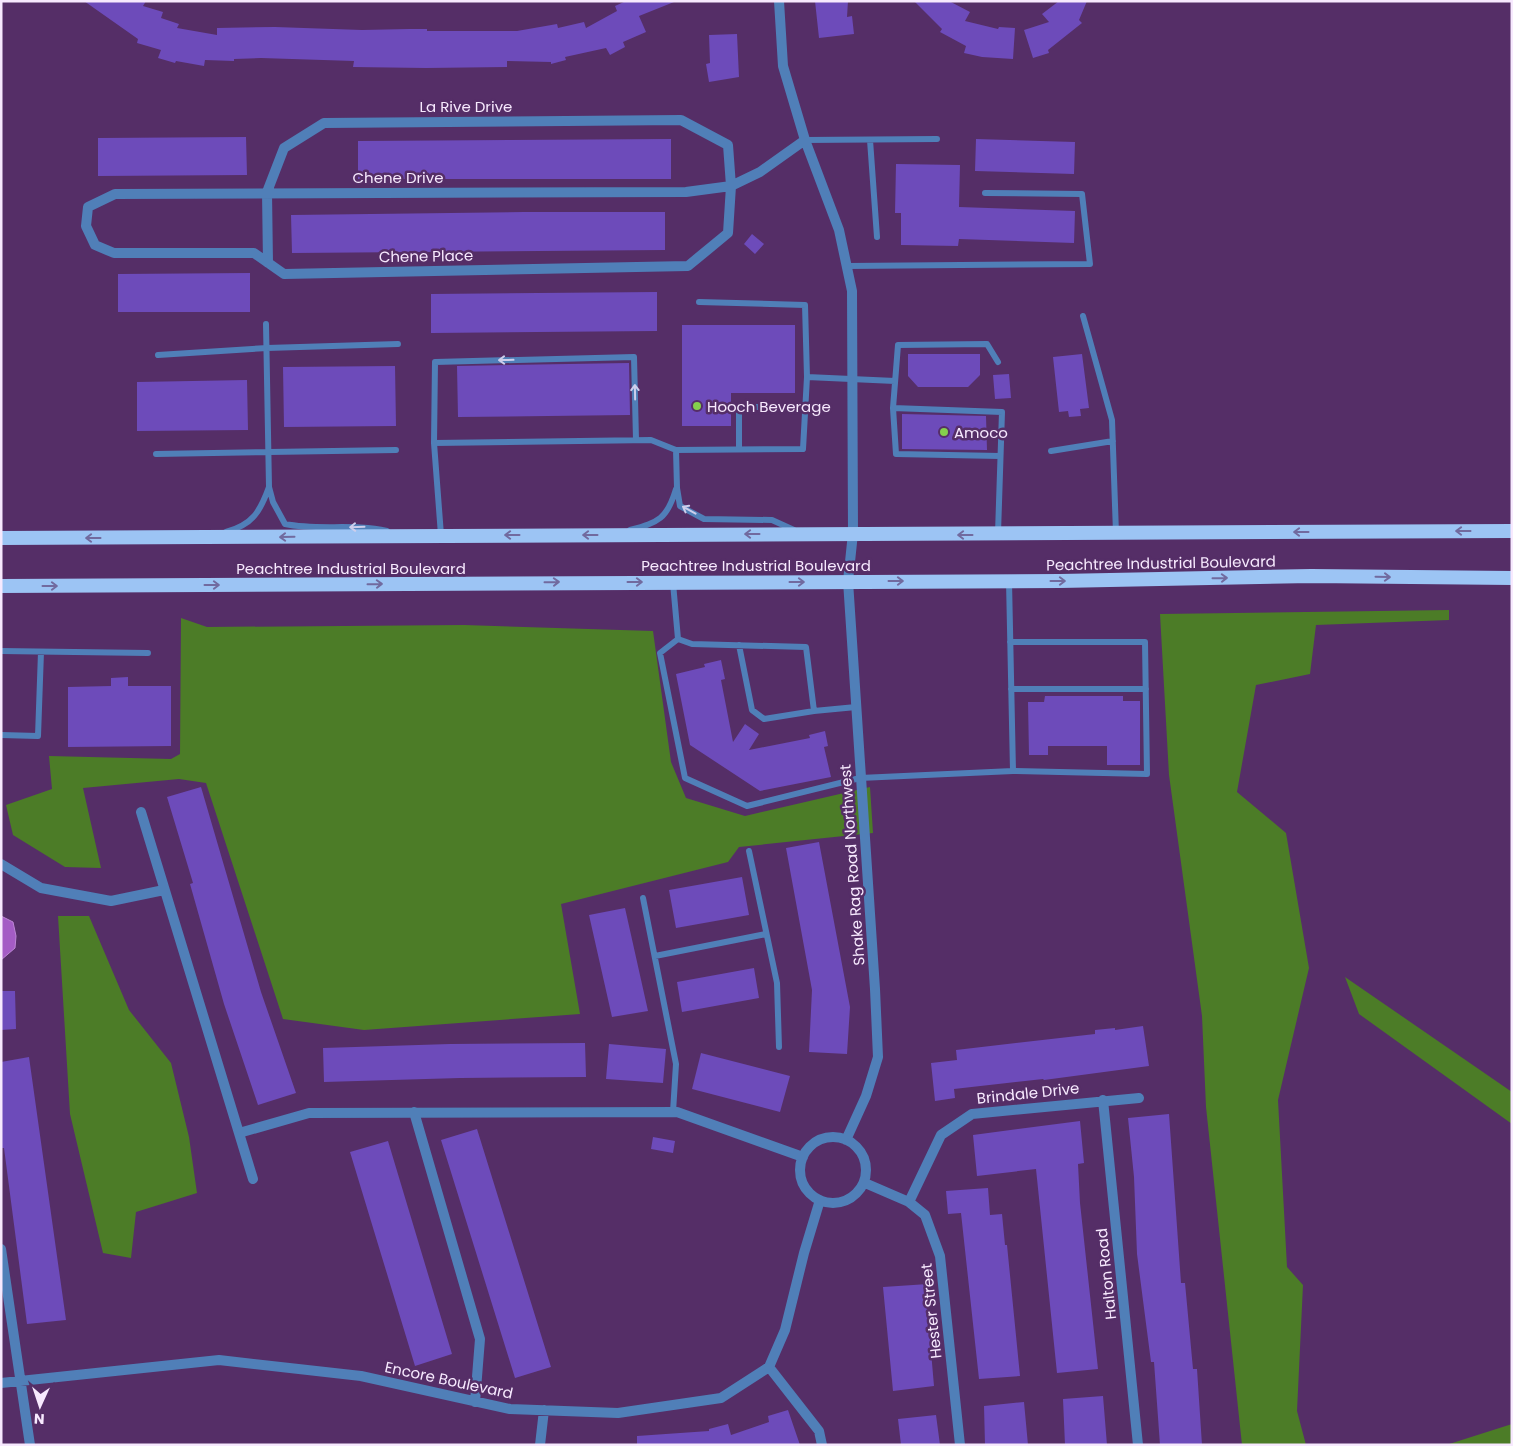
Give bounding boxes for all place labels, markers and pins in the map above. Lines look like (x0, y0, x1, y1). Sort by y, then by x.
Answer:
place label: Hooch Beverage (707, 396, 831, 417)
marker: Hooch Beverage (691, 400, 703, 412)
place label: Amoco (954, 422, 1008, 443)
marker: Amoco (938, 426, 950, 438)

